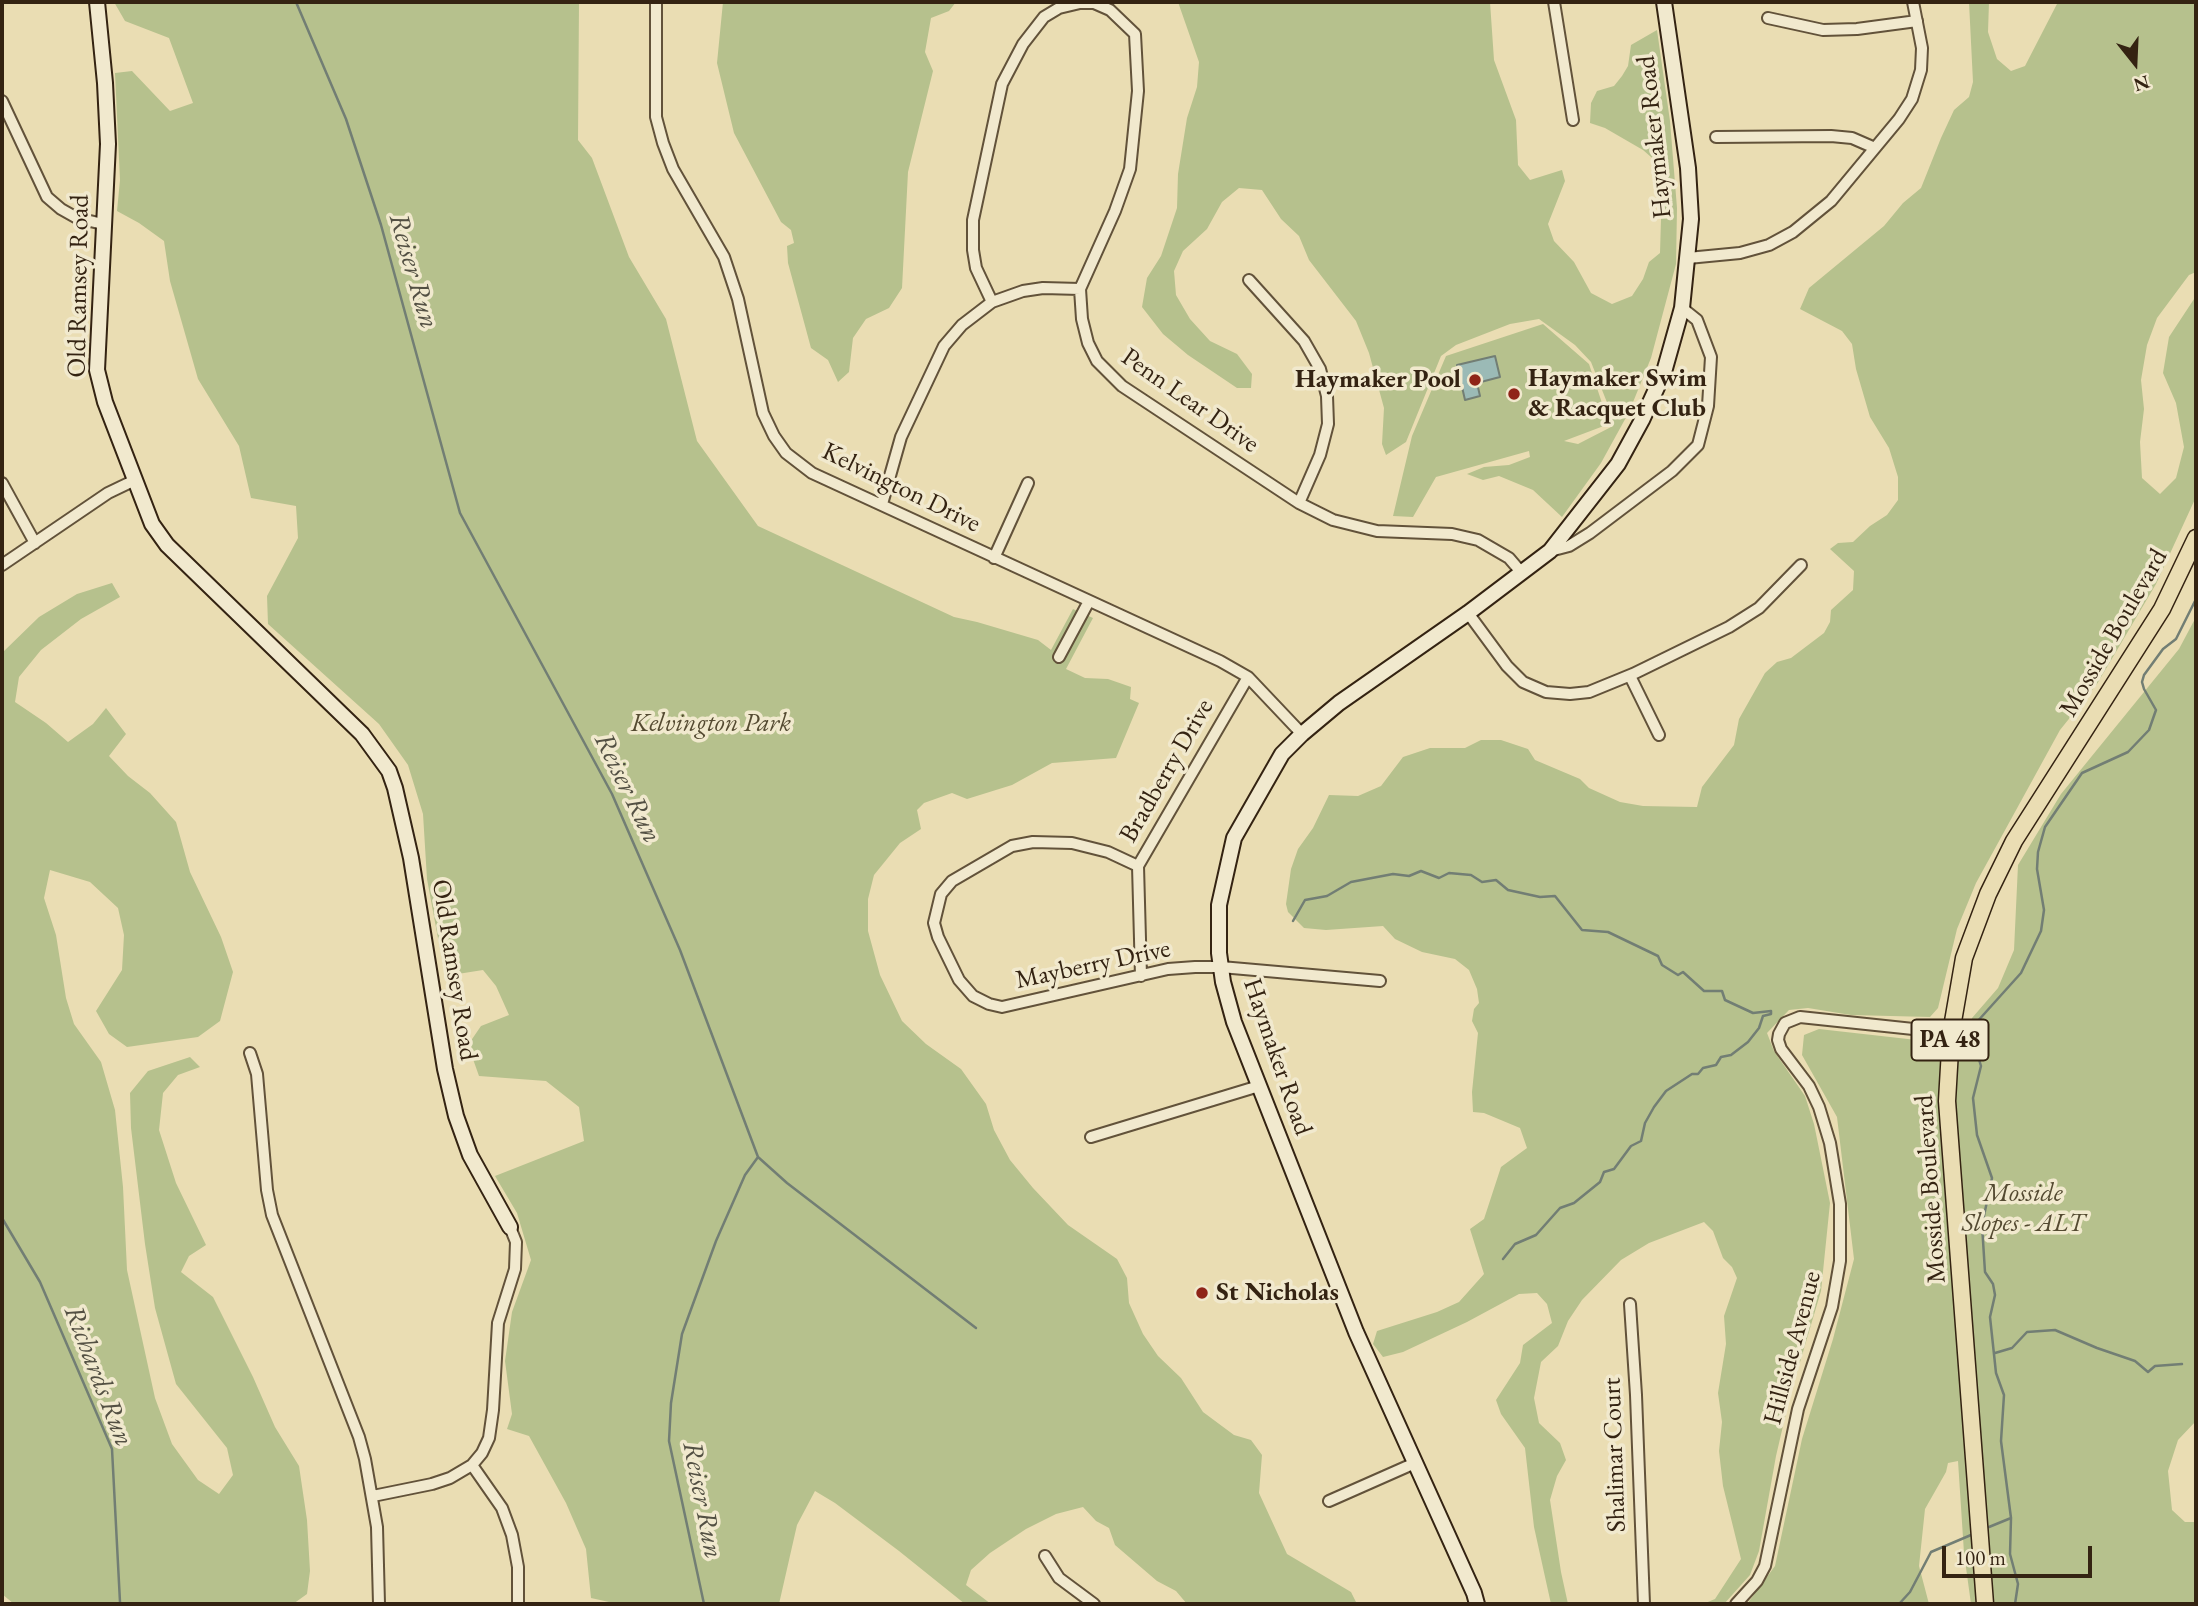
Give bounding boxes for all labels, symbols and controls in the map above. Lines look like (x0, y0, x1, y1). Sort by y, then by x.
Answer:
north arrow (2100, 28, 2170, 98)
street label: Haymaker Road (1631, 54, 1679, 220)
text: N (2130, 69, 2153, 98)
street label: Old Ramsey Road (62, 194, 96, 378)
water label: Reiser Run (381, 209, 445, 333)
street label: Penn Lear Drive (1115, 342, 1265, 460)
place label: Haymaker Swim & Racquet Club (1528, 363, 1707, 424)
place label: Haymaker Pool (1295, 364, 1461, 396)
marker: Haymaker Pool (1467, 372, 1483, 388)
marker: Haymaker Swim & Racquet Club (1506, 386, 1522, 402)
street label: Kelvington Drive (817, 436, 985, 540)
street label: Mosside Boulevard (2053, 543, 2175, 723)
street label: Bradberry Drive (1113, 694, 1221, 848)
park label: Kelvington Park (631, 708, 791, 740)
water label: Reiser Run (586, 727, 668, 849)
street label: Old Ramsey Road (424, 877, 484, 1063)
street label: Mayberry Drive (1013, 933, 1173, 997)
street label: Haymaker Road (1236, 974, 1318, 1140)
road number: PA 48 (1912, 1020, 1988, 1060)
street label: Mosside Boulevard (1909, 1094, 1953, 1284)
park label: Mosside Slopes - ALT (1962, 1178, 2084, 1240)
street label: Hillside Avenue (1758, 1268, 1828, 1428)
place label: St Nicholas (1216, 1277, 1339, 1309)
marker: St Nicholas (1194, 1285, 1210, 1301)
water label: Richards Run (56, 1301, 140, 1451)
street label: Shalimar Court (1597, 1377, 1633, 1533)
water label: Reiser Run (674, 1439, 730, 1561)
scale bar (1946, 1532, 2096, 1576)
text: 100 m (1955, 1544, 2006, 1571)

